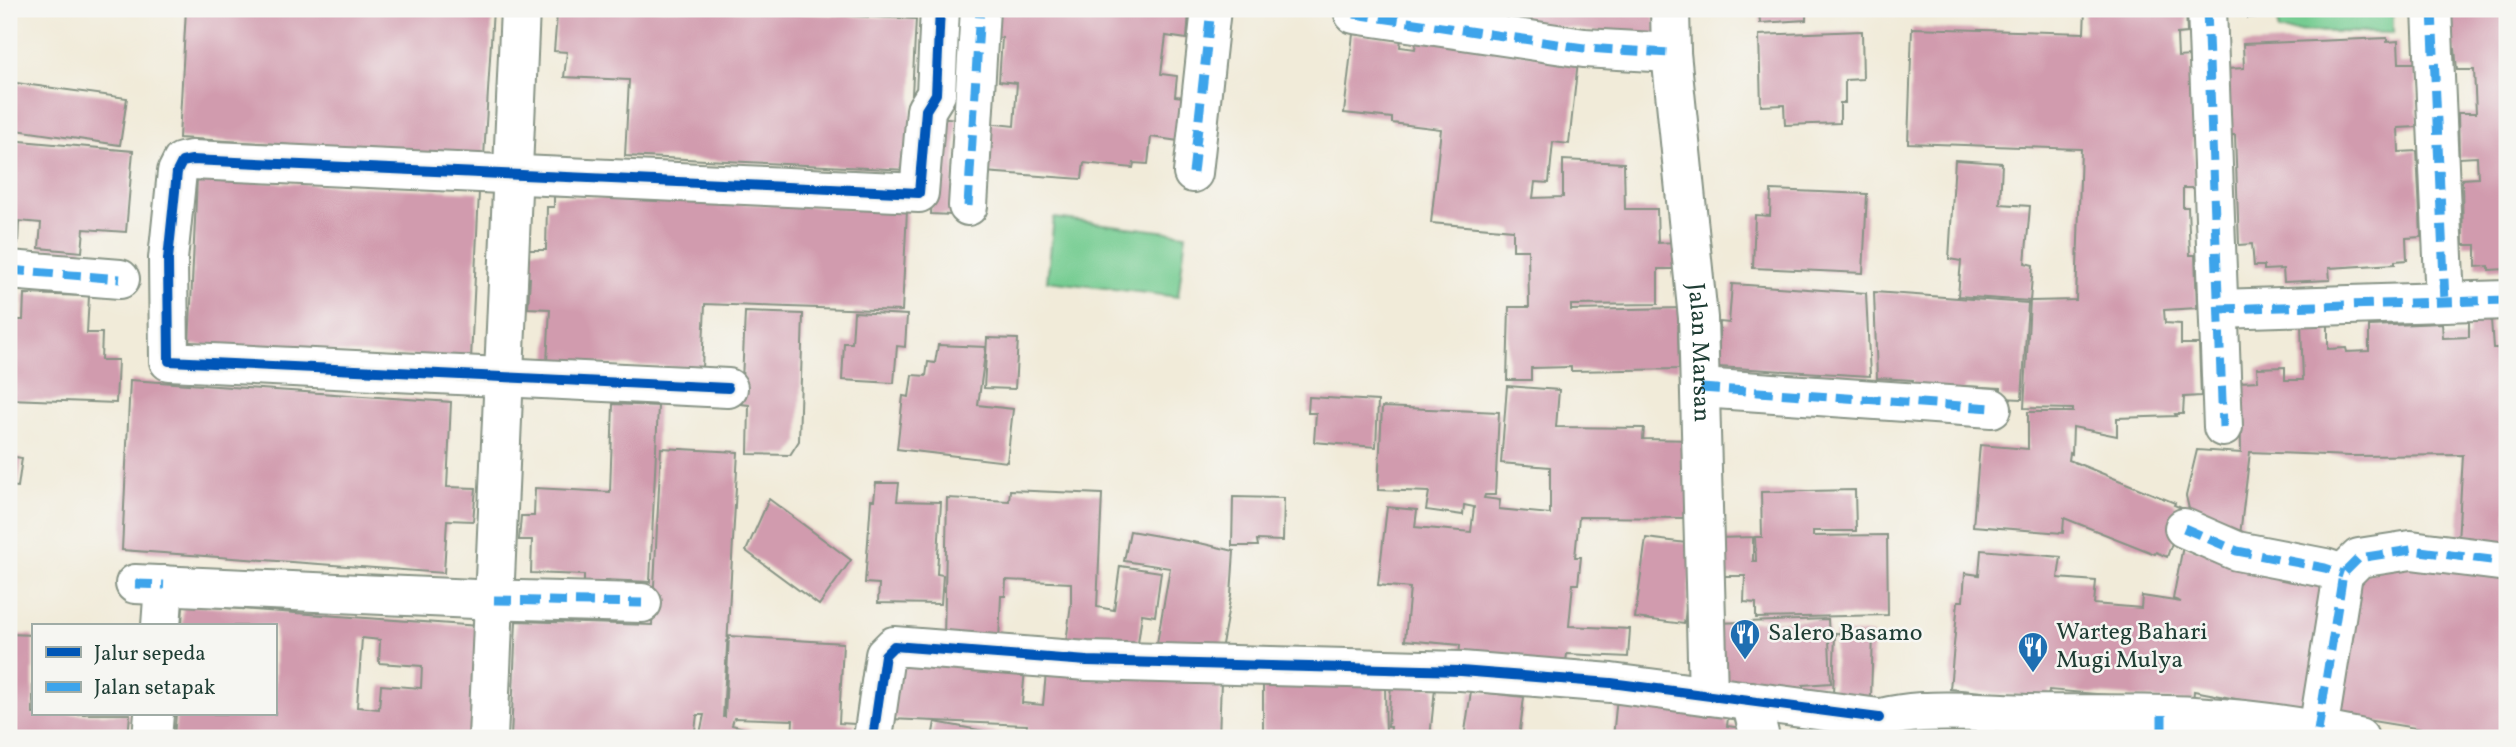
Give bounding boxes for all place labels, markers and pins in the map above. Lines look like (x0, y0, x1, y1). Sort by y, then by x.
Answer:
place label: Warteg Bahari Mugi Mulya (2056, 616, 2207, 678)
restaurant icon: Salero Basamo (1728, 617, 1762, 661)
place label: Salero Basamo (1768, 617, 1923, 651)
restaurant icon: Warteg Bahari Mugi Mulya (2016, 630, 2050, 674)

